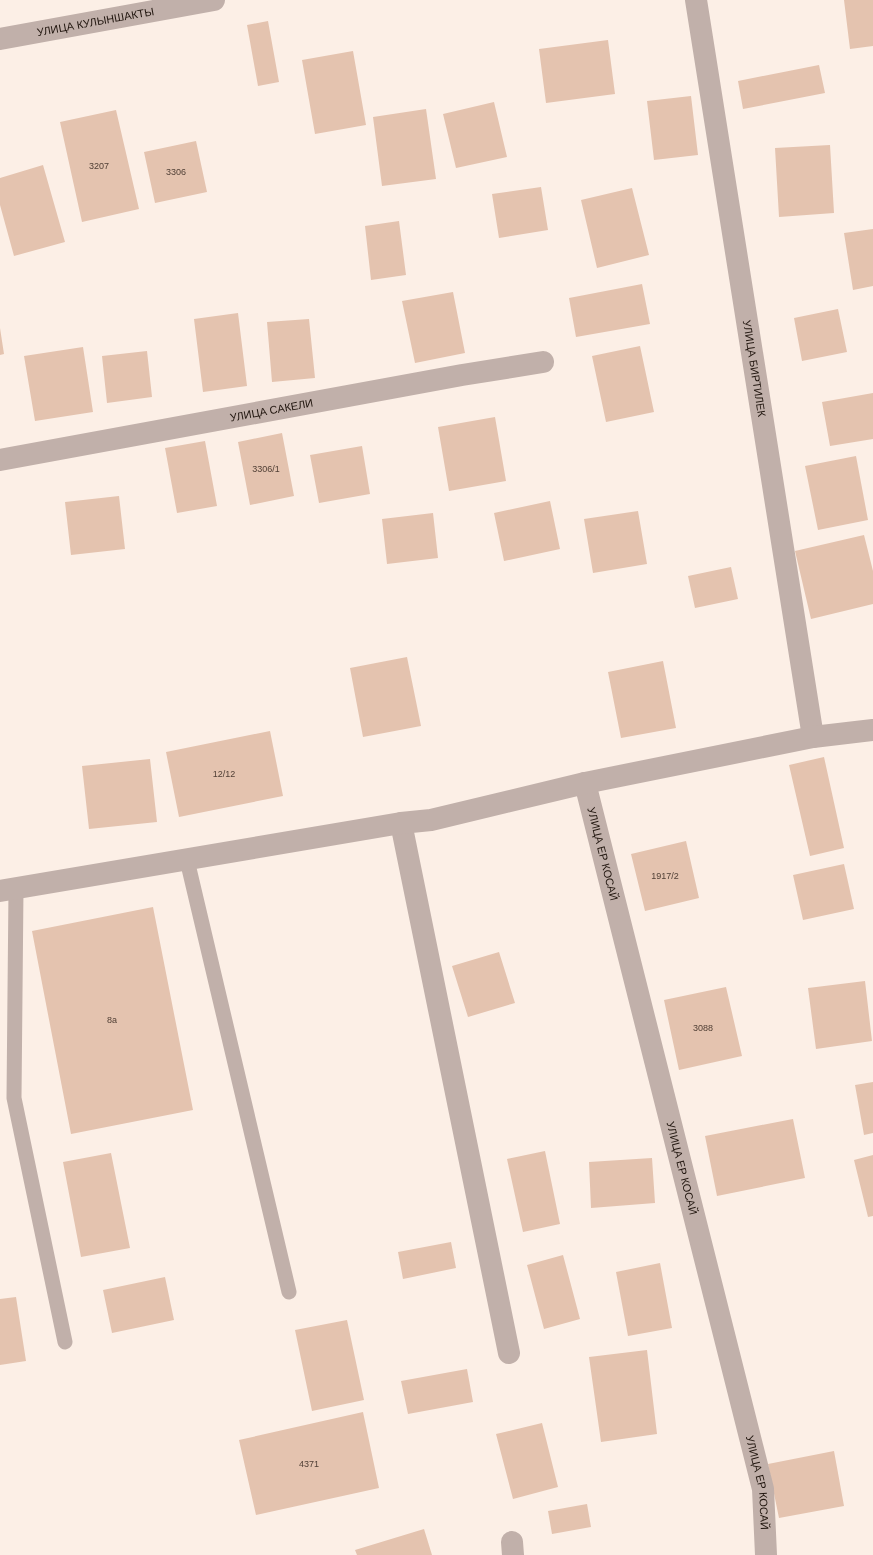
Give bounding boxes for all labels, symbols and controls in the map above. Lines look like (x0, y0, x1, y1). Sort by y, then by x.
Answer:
street label: УЛИЦА КУЛЫНШАКТЫ (36, 5, 155, 38)
house number: 3207 (89, 161, 109, 171)
house number: 3306 (166, 167, 186, 177)
street label: УЛИЦА БИРТИЛЕК (741, 319, 768, 418)
street label: УЛИЦА САКЕЛИ (229, 397, 314, 424)
house number: 3306/1 (252, 464, 280, 474)
house number: 12/12 (213, 769, 235, 779)
street label: УЛИЦА ЕР КОСАЙ (585, 806, 620, 902)
house number: 1917/2 (651, 871, 679, 881)
house number: 8а (107, 1015, 117, 1025)
house number: 3088 (693, 1023, 713, 1033)
street label: УЛИЦА ЕР КОСАЙ (665, 1120, 700, 1216)
street label: УЛИЦА ЕР КОСАЙ (744, 1434, 771, 1530)
house number: 4371 (299, 1459, 319, 1469)

